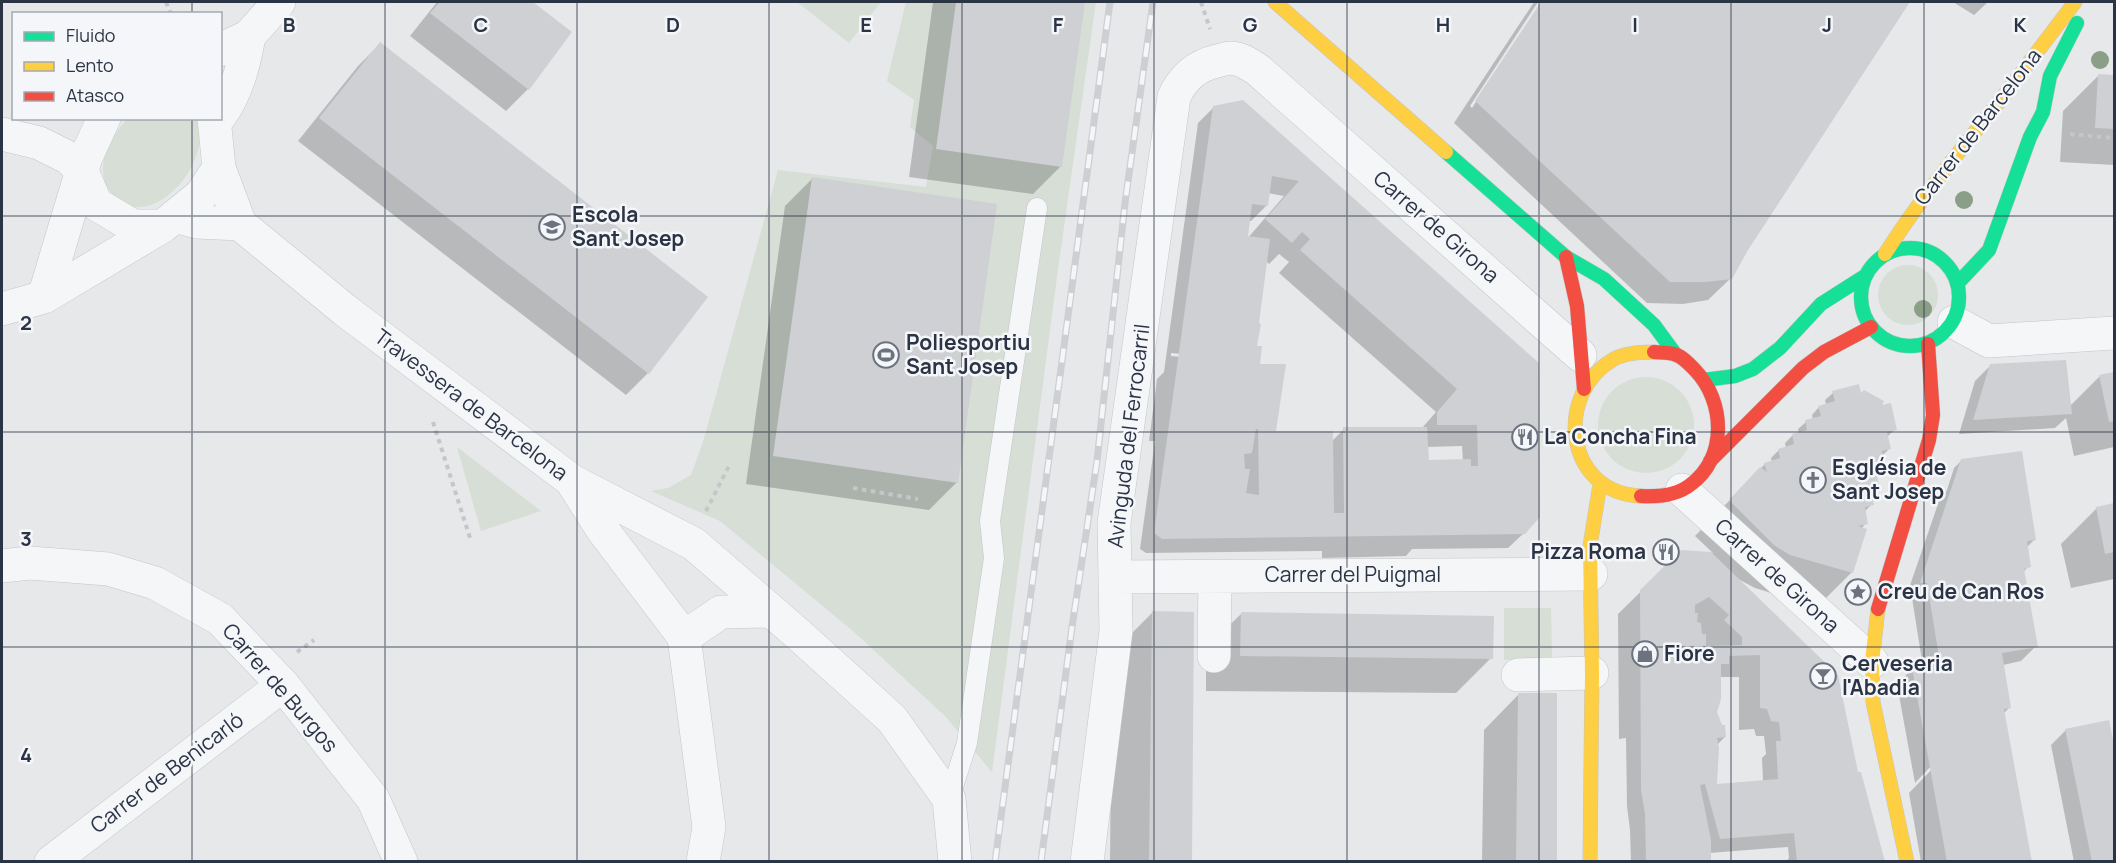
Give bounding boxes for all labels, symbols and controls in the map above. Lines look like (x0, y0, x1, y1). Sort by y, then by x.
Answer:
text: B (283, 11, 296, 38)
text: C (474, 11, 488, 38)
text: D (666, 11, 680, 38)
text: E (860, 11, 872, 38)
text: F (1053, 11, 1064, 38)
text: G (1243, 11, 1258, 38)
text: H (1436, 11, 1450, 38)
text: I (1632, 11, 1638, 38)
text: J (1822, 11, 1832, 38)
text: K (2014, 11, 2027, 38)
legend (12, 12, 222, 120)
text: Fluido (66, 23, 115, 47)
street label: Carrer de Barcelona (1907, 42, 2047, 210)
text: Lento (66, 53, 114, 77)
text: Atasco (66, 83, 124, 107)
street label: Carrer de Girona (1368, 164, 1506, 289)
place label: Escola Sant Josep (572, 200, 684, 252)
school or university icon: Escola Sant Josep (537, 212, 567, 242)
text: 2 (20, 309, 32, 336)
street label: Travessera de Barcelona (369, 322, 574, 486)
street label: Avinguda del Ferrocarril (1100, 322, 1156, 550)
place label: Poliesportiu Sant Josep (906, 328, 1030, 380)
sports icon: Poliesportiu Sant Josep (871, 340, 901, 370)
restaurant icon: La Concha Fina (1510, 422, 1540, 452)
place label: La Concha Fina (1544, 422, 1697, 450)
place label: Església de Sant Josep (1832, 453, 1946, 505)
church icon: Església de Sant Josep (1798, 465, 1828, 495)
street label: Carrer de Girona (1710, 512, 1846, 639)
text: 3 (20, 525, 32, 552)
place label: Pizza Roma (1531, 537, 1646, 565)
restaurant icon: Pizza Roma (1651, 537, 1681, 567)
street label: Carrer del Puigmal (1265, 560, 1441, 588)
place icon: Creu de Can Ros (1843, 577, 1873, 607)
place label: Creu de Can Ros (1878, 577, 2044, 605)
street label: Carrer de Burgos (217, 617, 345, 758)
shop icon: Fiore (1630, 639, 1660, 669)
place label: Fiore (1664, 639, 1715, 667)
place label: Cerveseria l'Abadia (1842, 649, 1953, 701)
bar icon: Cerveseria l'Abadia (1808, 661, 1838, 691)
street label: Carrer de Benicarló (84, 705, 249, 839)
text: 4 (20, 741, 32, 768)

